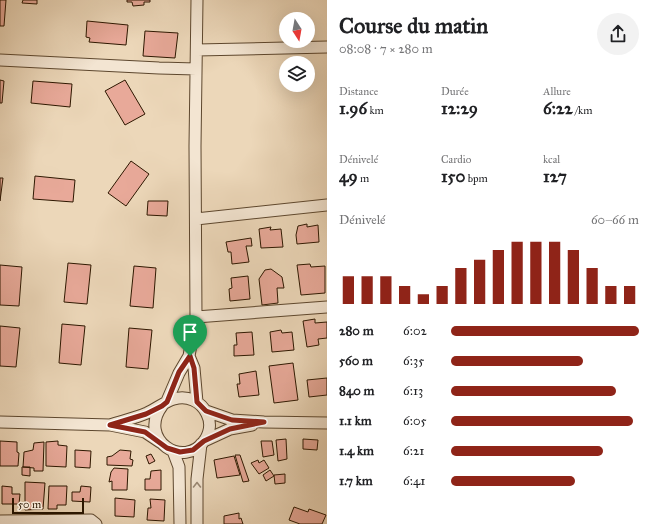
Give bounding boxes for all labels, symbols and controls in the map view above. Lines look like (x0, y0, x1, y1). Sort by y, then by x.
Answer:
north arrow (279, 12, 315, 48)
map controls (279, 12, 315, 92)
text: Course du matin (339, 12, 488, 39)
button: share (597, 13, 639, 55)
text: 08:08 · 7 × 280 m (339, 41, 433, 57)
button: layers (279, 56, 315, 92)
text: Distance (339, 85, 378, 98)
text: Durée (441, 85, 469, 98)
text: Allure (543, 85, 571, 98)
text: 1.96 (339, 98, 367, 119)
text: 12:29 (441, 98, 478, 119)
text: 6:22 (543, 98, 573, 119)
text: km (367, 104, 384, 117)
text: /km (573, 104, 592, 117)
text: Dénivelé (339, 153, 378, 166)
text: Cardio (441, 153, 471, 166)
text: kcal (543, 153, 560, 166)
text: 49 (339, 166, 358, 187)
text: 150 (441, 166, 465, 187)
text: 127 (543, 166, 567, 187)
text: m (358, 172, 369, 185)
text: bpm (465, 172, 488, 185)
text: Dénivelé (339, 212, 386, 228)
text: 60–66 m (591, 212, 639, 228)
pin (173, 315, 207, 356)
icon: arrive (179, 321, 201, 343)
text: 280 m (339, 323, 374, 339)
text: 6:02 (403, 323, 427, 339)
text: 560 m (339, 353, 373, 369)
text: 6:35 (403, 353, 424, 369)
text: 840 m (339, 383, 374, 399)
text: 6:13 (403, 383, 423, 399)
text: 1.1 km (339, 413, 372, 429)
text: 6:05 (403, 413, 427, 429)
text: 1.4 km (339, 443, 374, 459)
text: 6:21 (403, 443, 425, 459)
text: 1.7 km (339, 473, 373, 489)
text: 6:41 (403, 473, 425, 489)
one-way arrow (193, 482, 201, 488)
scale bar (12, 496, 84, 515)
text: 50 m (18, 498, 41, 511)

